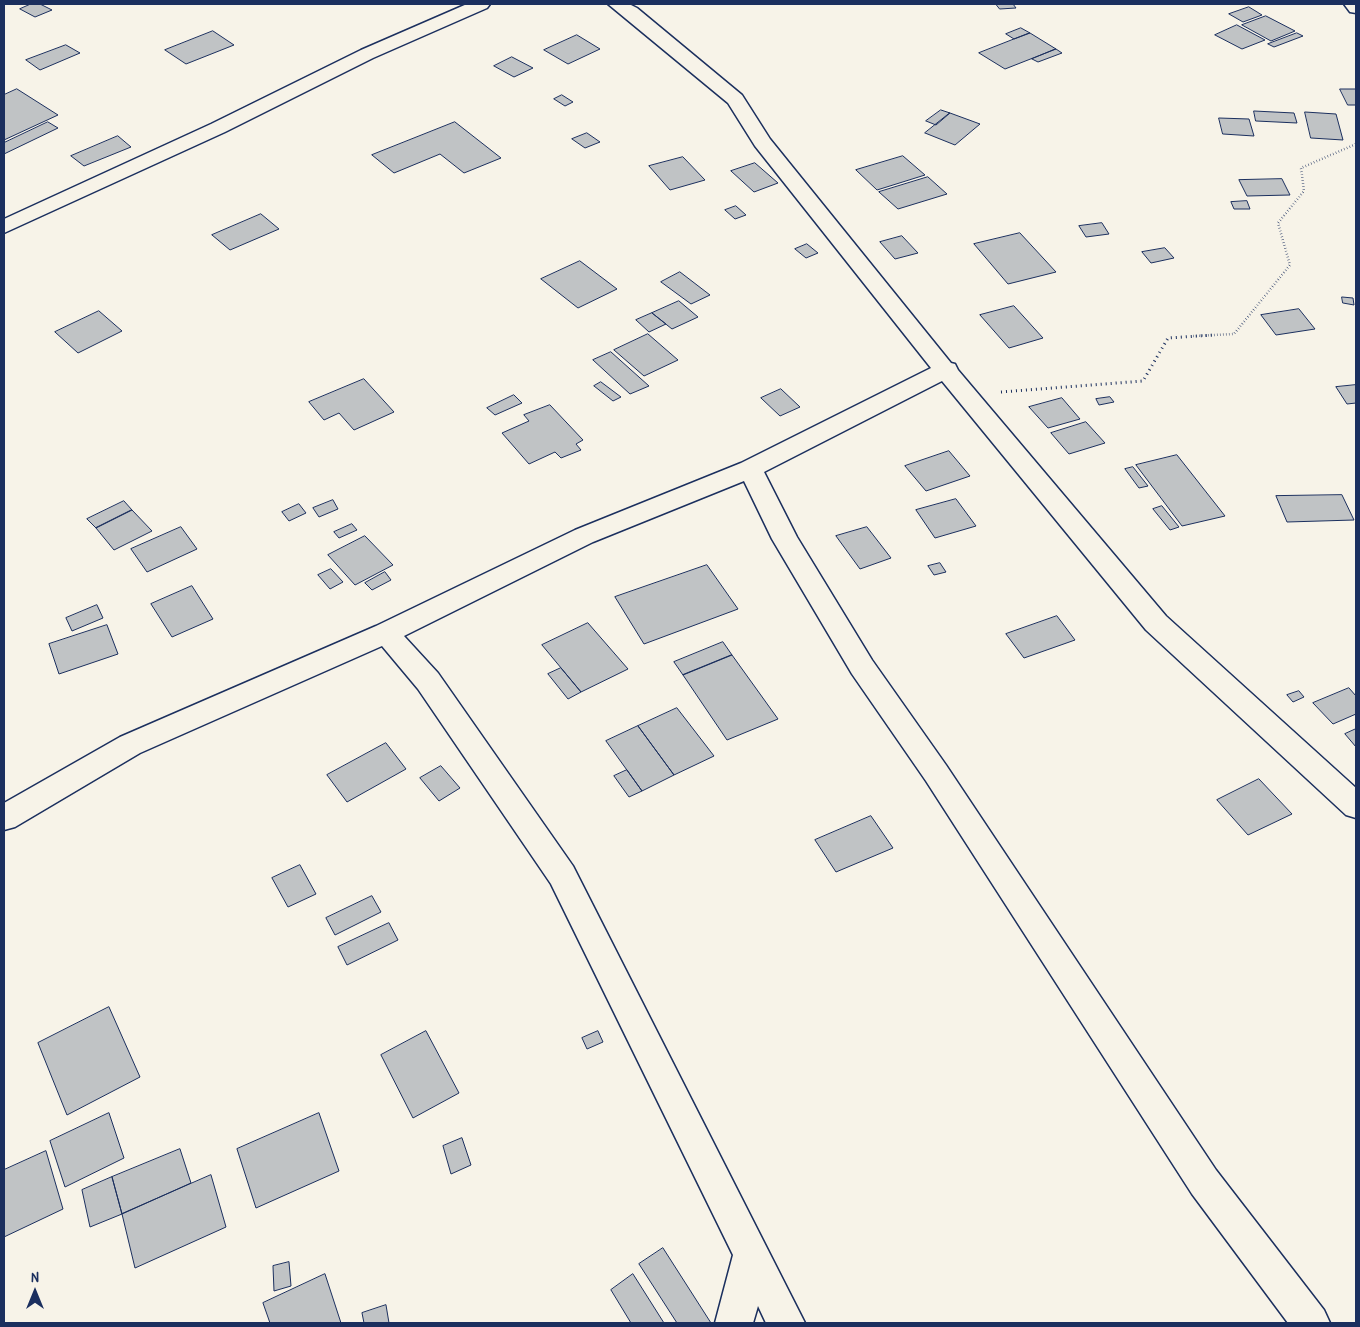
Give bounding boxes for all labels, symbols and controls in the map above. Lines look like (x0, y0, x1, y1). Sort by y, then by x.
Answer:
north arrow (10, 1267, 60, 1317)
text: N (31, 1267, 39, 1286)

